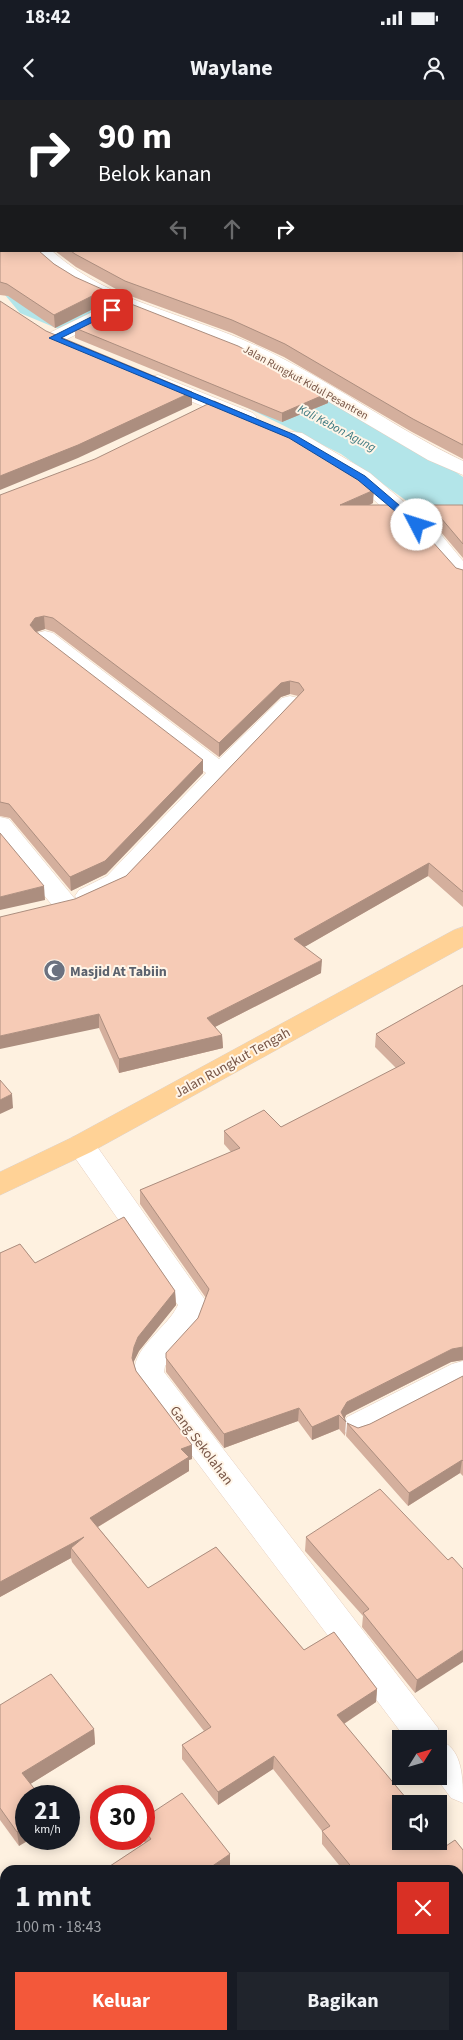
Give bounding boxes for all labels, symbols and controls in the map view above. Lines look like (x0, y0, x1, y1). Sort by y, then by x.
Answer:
text: 18:42 (25, 4, 71, 31)
text: Waylane (190, 52, 273, 84)
icon: back (15, 54, 43, 82)
icon: person (420, 54, 448, 82)
text: 90 m (98, 112, 172, 162)
icon: right (15, 120, 80, 185)
text: Belok kanan (98, 158, 212, 190)
icon: left (165, 215, 193, 243)
icon: ahead (218, 215, 246, 243)
icon: right (271, 215, 299, 243)
pin (91, 289, 133, 331)
icon: arrive (98, 296, 126, 324)
street label: Jalan Rungkut Kidul Pesantren (240, 342, 371, 423)
water label: Kali Kebon Agung (295, 401, 379, 456)
position arrow (390, 498, 442, 550)
mosque icon: Masjid At Tabiin (42, 959, 66, 983)
place label: Masjid At Tabiin (70, 962, 167, 982)
street label: Jalan Rungkut Tengah (171, 1023, 294, 1103)
street label: Gang Sekolahan (165, 1402, 238, 1489)
north arrow (392, 1730, 448, 1785)
map controls (392, 1730, 447, 1850)
speed limit sign: 30 (90, 1785, 155, 1850)
text: 21 (34, 1793, 61, 1829)
button: sound (392, 1795, 447, 1850)
text: km/h (34, 1821, 61, 1838)
text: 1 mnt (15, 1875, 91, 1918)
button: close (397, 1882, 449, 1934)
text: 100 m · 18:43 (15, 1916, 102, 1938)
button: Keluar (15, 1972, 227, 2030)
button: Bagikan (237, 1972, 449, 2030)

